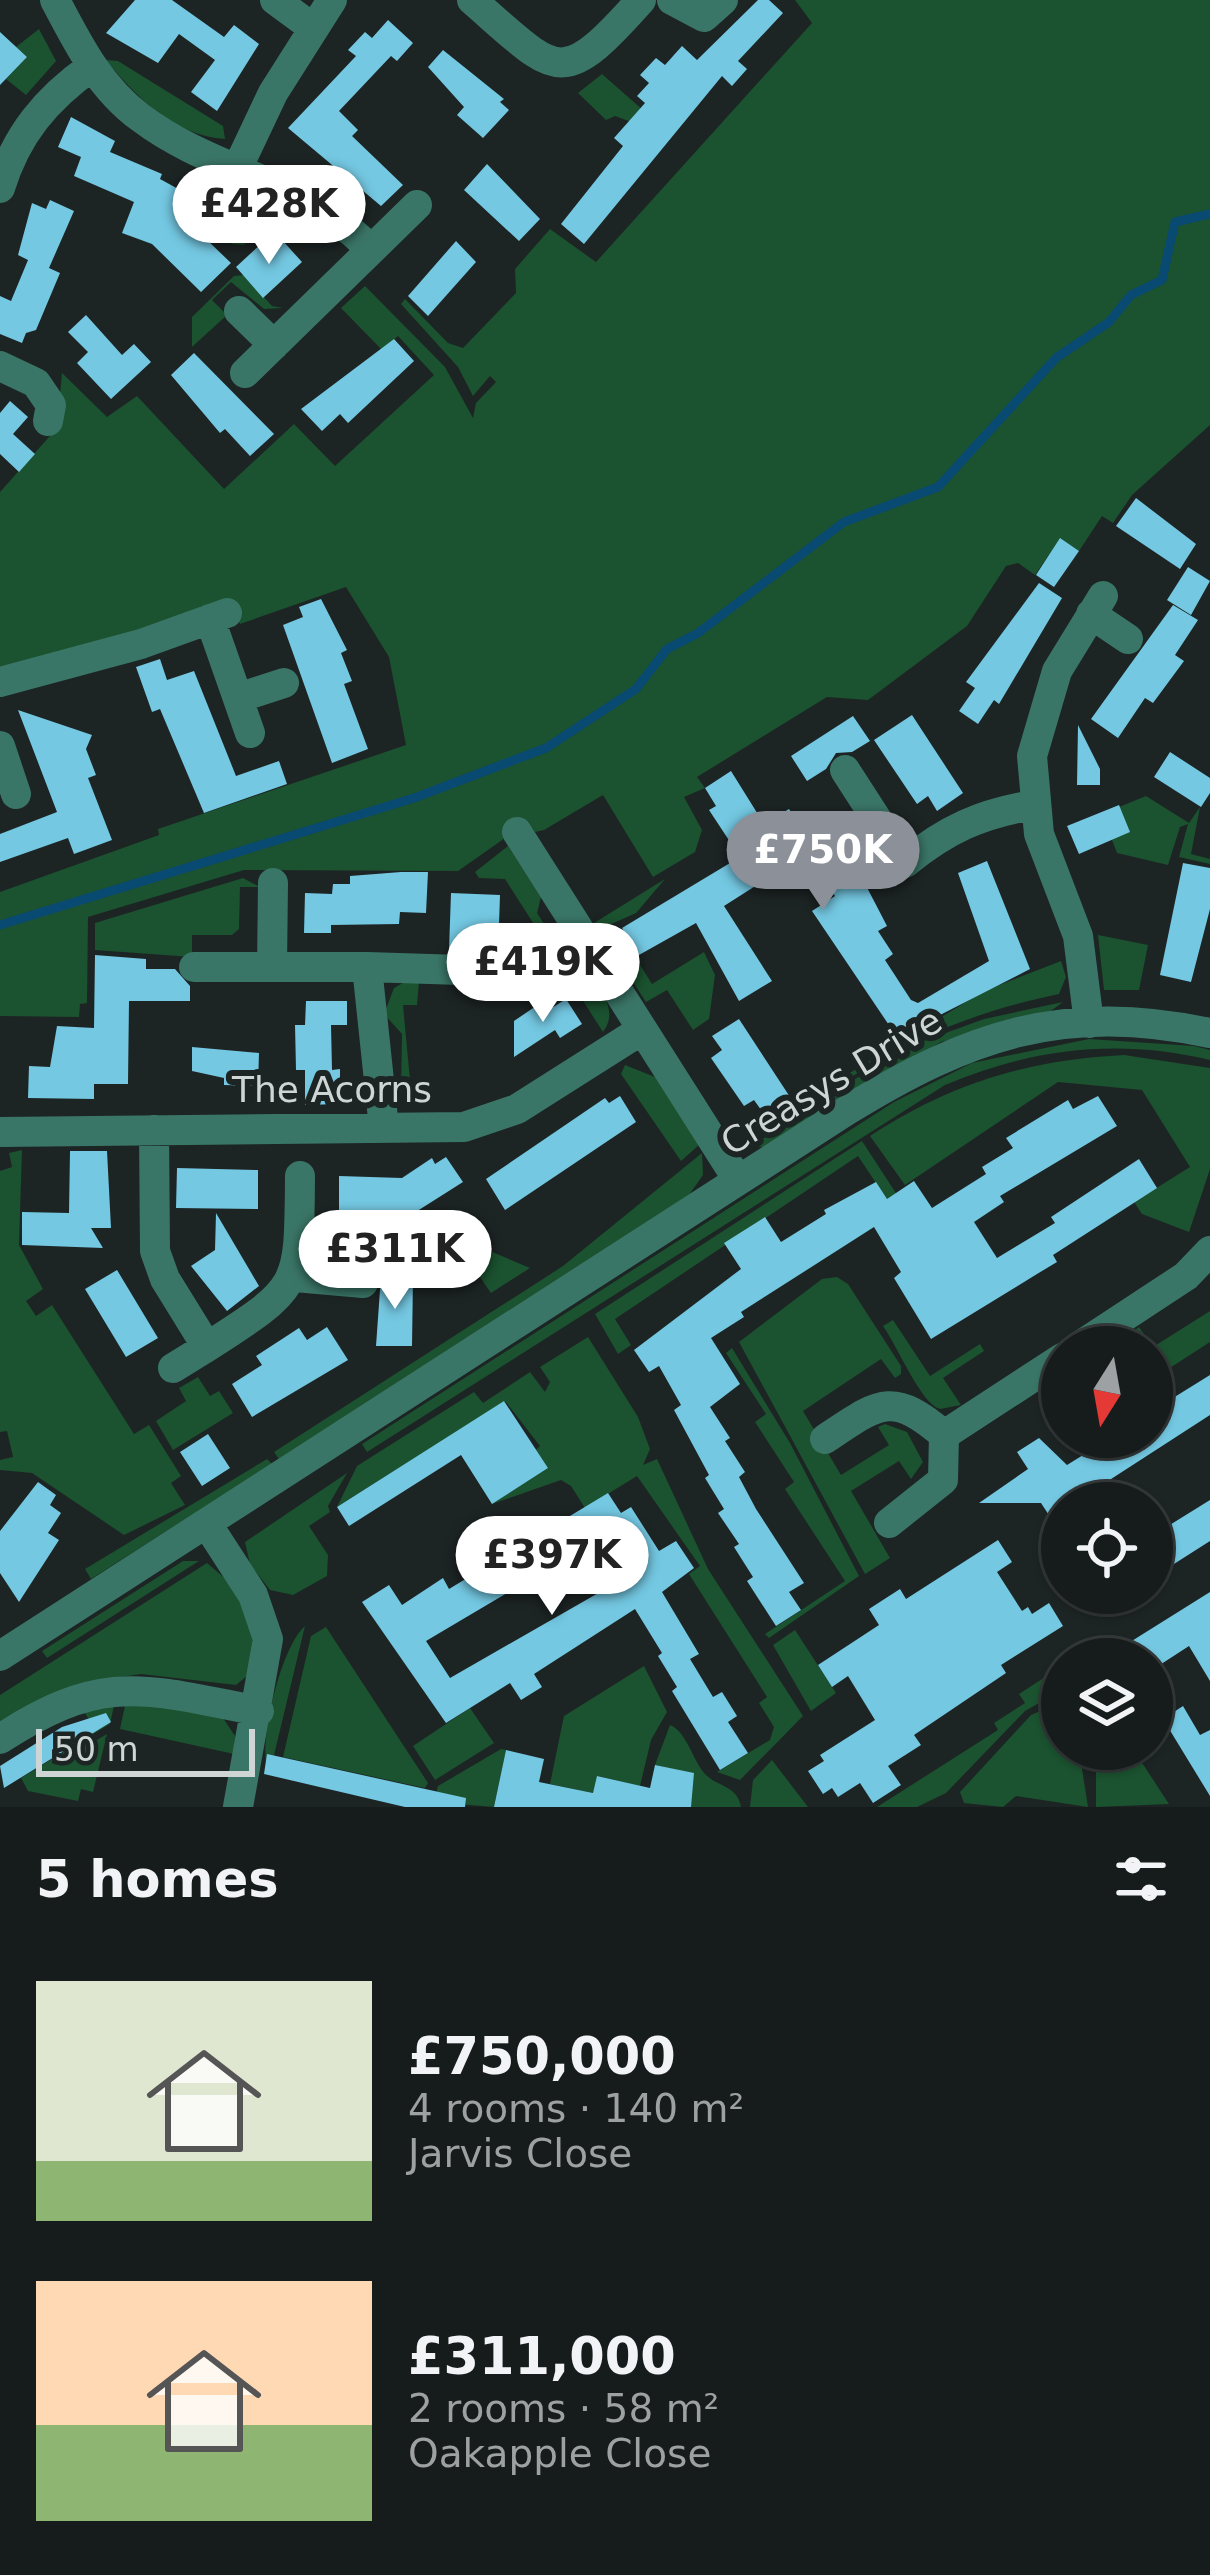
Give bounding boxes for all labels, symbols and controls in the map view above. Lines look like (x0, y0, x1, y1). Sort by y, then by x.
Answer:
pin: £428K (185, 165, 353, 267)
text: £428K (200, 181, 338, 226)
pin: £750K (739, 811, 907, 913)
text: £750K (754, 827, 892, 872)
pin: £419K (459, 923, 627, 1025)
text: £419K (474, 939, 612, 984)
street label: Creasys Drive (714, 1000, 949, 1163)
street label: The Acorns (231, 1069, 432, 1110)
pin: £311K (311, 1210, 479, 1312)
text: £311K (326, 1226, 464, 1271)
north arrow (1041, 1326, 1173, 1458)
map controls (1041, 1326, 1173, 1770)
button: locate (1041, 1482, 1173, 1614)
pin: £397K (468, 1516, 636, 1618)
text: £397K (483, 1532, 621, 1577)
button: layers (1041, 1638, 1173, 1770)
scale bar (36, 1723, 255, 1776)
text: 50 m (54, 1730, 139, 1769)
icon: filters (1108, 1846, 1174, 1912)
text: 5 homes (36, 1850, 279, 1909)
text: £750,000 (408, 2027, 676, 2086)
icon: home (132, 2029, 276, 2173)
text: 4 rooms · 140 m² (408, 2086, 744, 2131)
text: Jarvis Close (408, 2131, 632, 2176)
text: £311,000 (408, 2327, 676, 2386)
icon: home (132, 2329, 276, 2473)
text: 2 rooms · 58 m² (408, 2386, 719, 2431)
text: Oakapple Close (408, 2431, 711, 2476)

